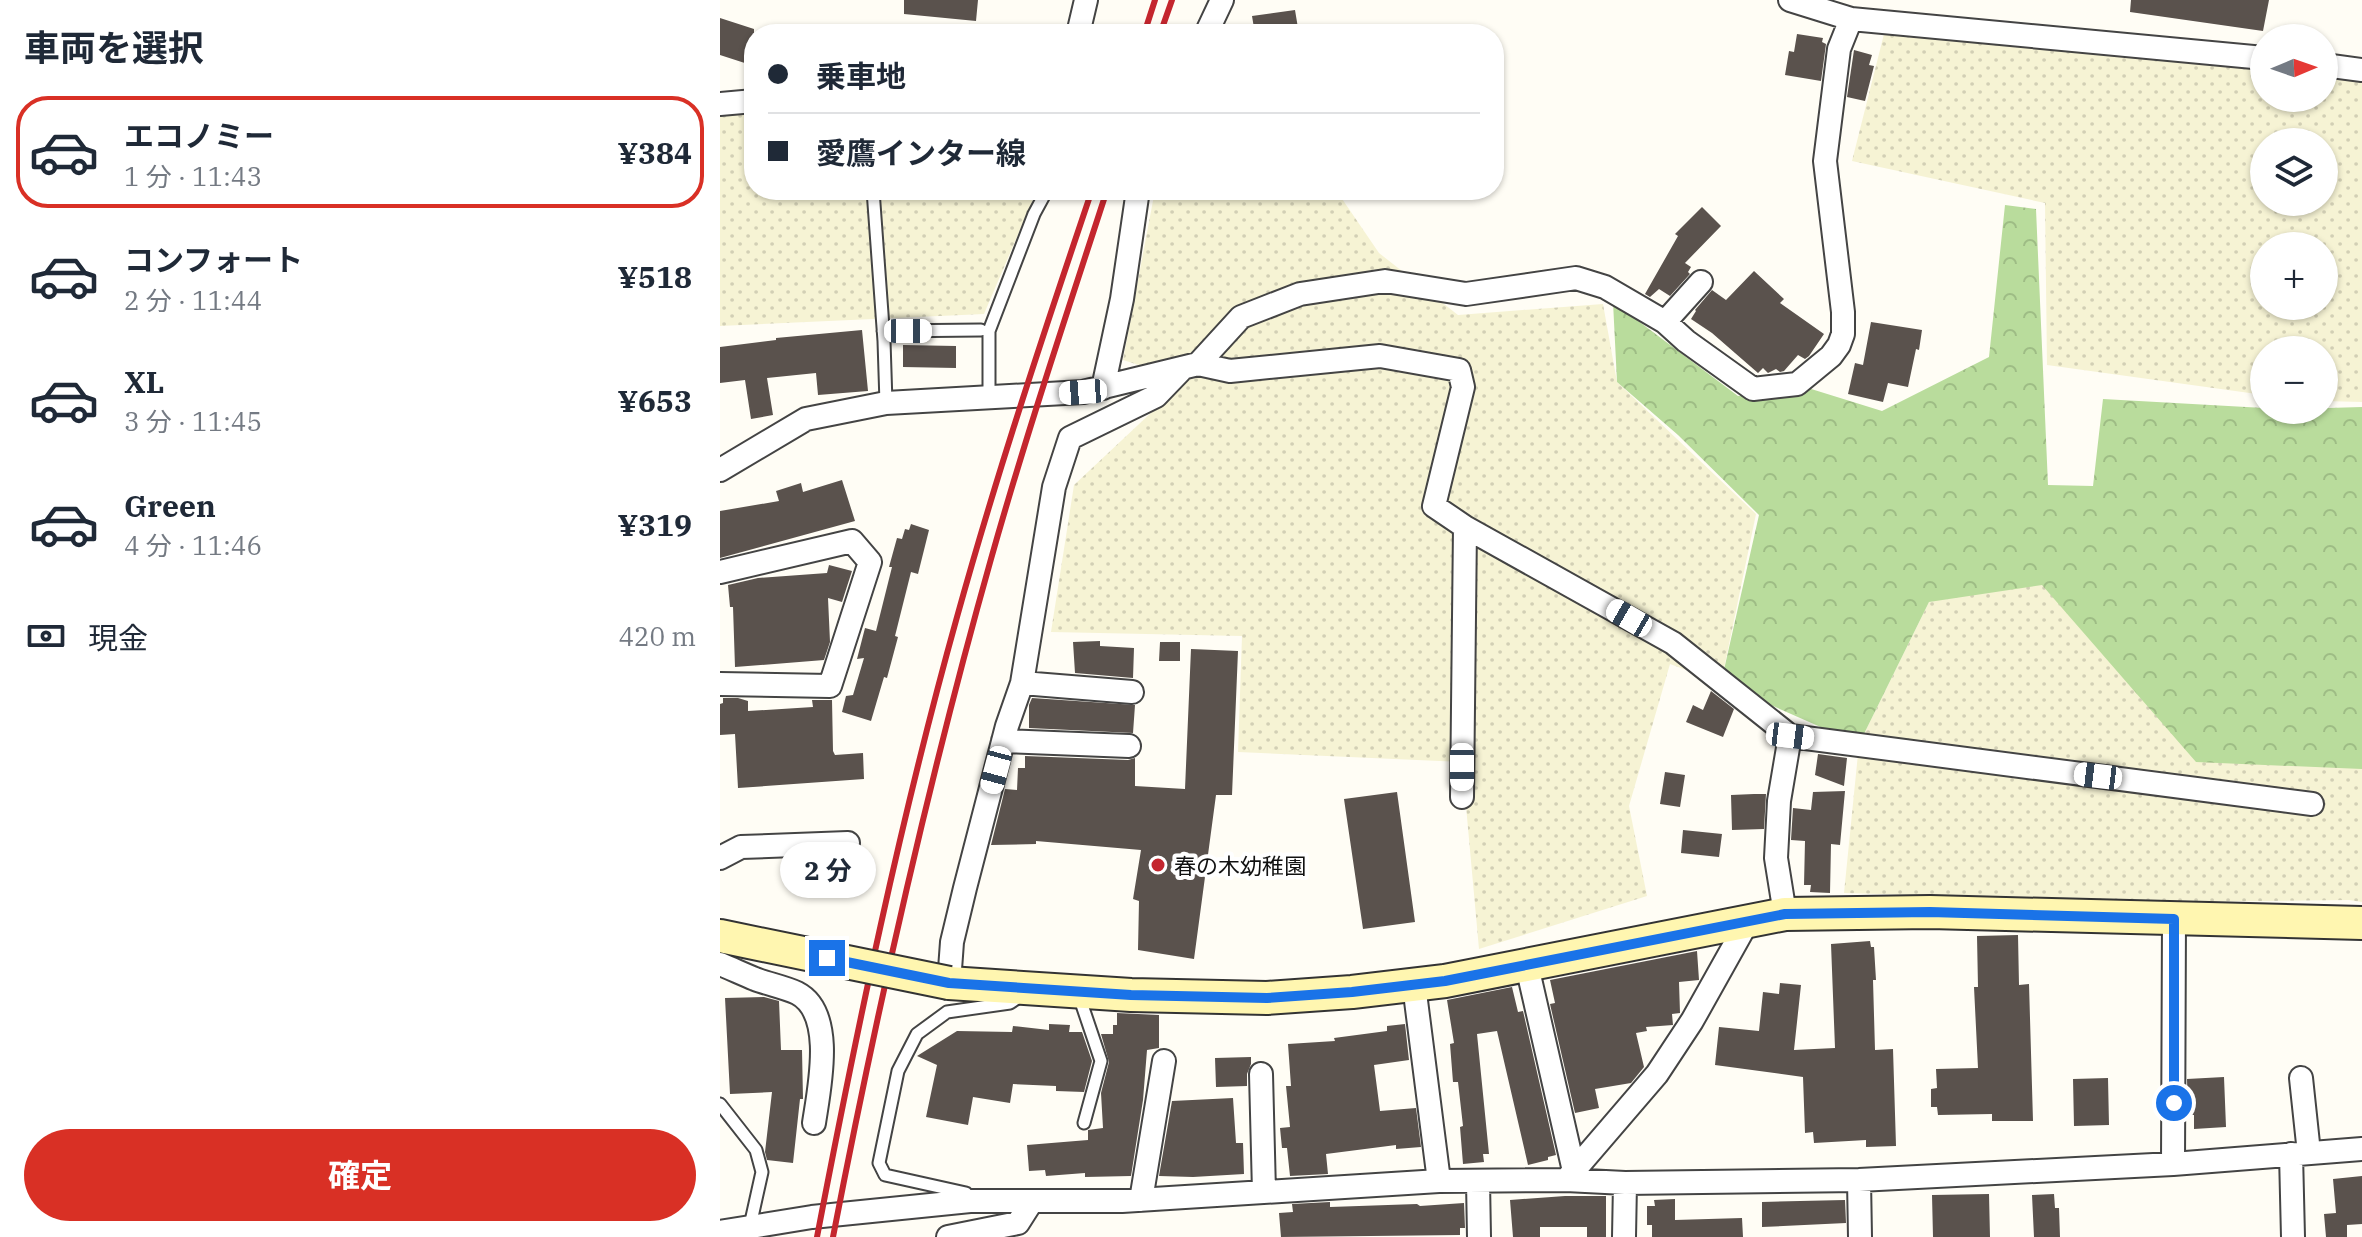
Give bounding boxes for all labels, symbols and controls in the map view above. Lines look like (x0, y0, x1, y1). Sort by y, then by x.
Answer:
text: 車両を選択 (24, 24, 204, 71)
north arrow (2250, 24, 2338, 112)
map controls (2250, 24, 2338, 424)
text: 乗車地 (816, 56, 906, 95)
icon: car (28, 116, 100, 188)
text: エコノミー (124, 116, 274, 155)
button: layers (2250, 128, 2338, 216)
text: ¥384 (618, 133, 692, 172)
text: 愛鷹インター線 (816, 133, 1026, 172)
text: 1 分 · 11:43 (124, 159, 262, 193)
button: + (2250, 232, 2338, 320)
icon: car (28, 240, 100, 312)
text: コンフォート (124, 240, 303, 279)
text: ¥518 (618, 257, 692, 296)
text: 2 分 · 11:44 (124, 283, 262, 317)
car (884, 319, 932, 343)
button: − (2250, 336, 2338, 424)
text: XL (124, 362, 164, 401)
icon: car (28, 364, 100, 436)
car (1058, 378, 1108, 406)
text: ¥653 (618, 381, 692, 420)
text: 3 分 · 11:45 (124, 404, 262, 438)
text: Green (124, 486, 216, 525)
icon: car (28, 488, 100, 560)
text: ¥319 (618, 505, 692, 544)
text: 4 分 · 11:46 (124, 528, 262, 562)
car (1602, 596, 1656, 640)
icon: cash (24, 614, 68, 658)
text: 現金 (88, 618, 148, 657)
text: 420 m (618, 619, 696, 653)
car (1765, 721, 1815, 751)
car (1450, 743, 1474, 791)
car (978, 744, 1014, 796)
car (2073, 761, 2123, 791)
callout: 2 分 (779, 842, 875, 898)
place label: 春の木幼稚園 (1174, 851, 1306, 880)
text: 2 分 (804, 853, 852, 887)
marker: 春の木幼稚園 (1149, 856, 1167, 874)
route end (809, 940, 845, 976)
route start (2156, 1085, 2192, 1121)
button: 確定 (24, 1129, 696, 1221)

